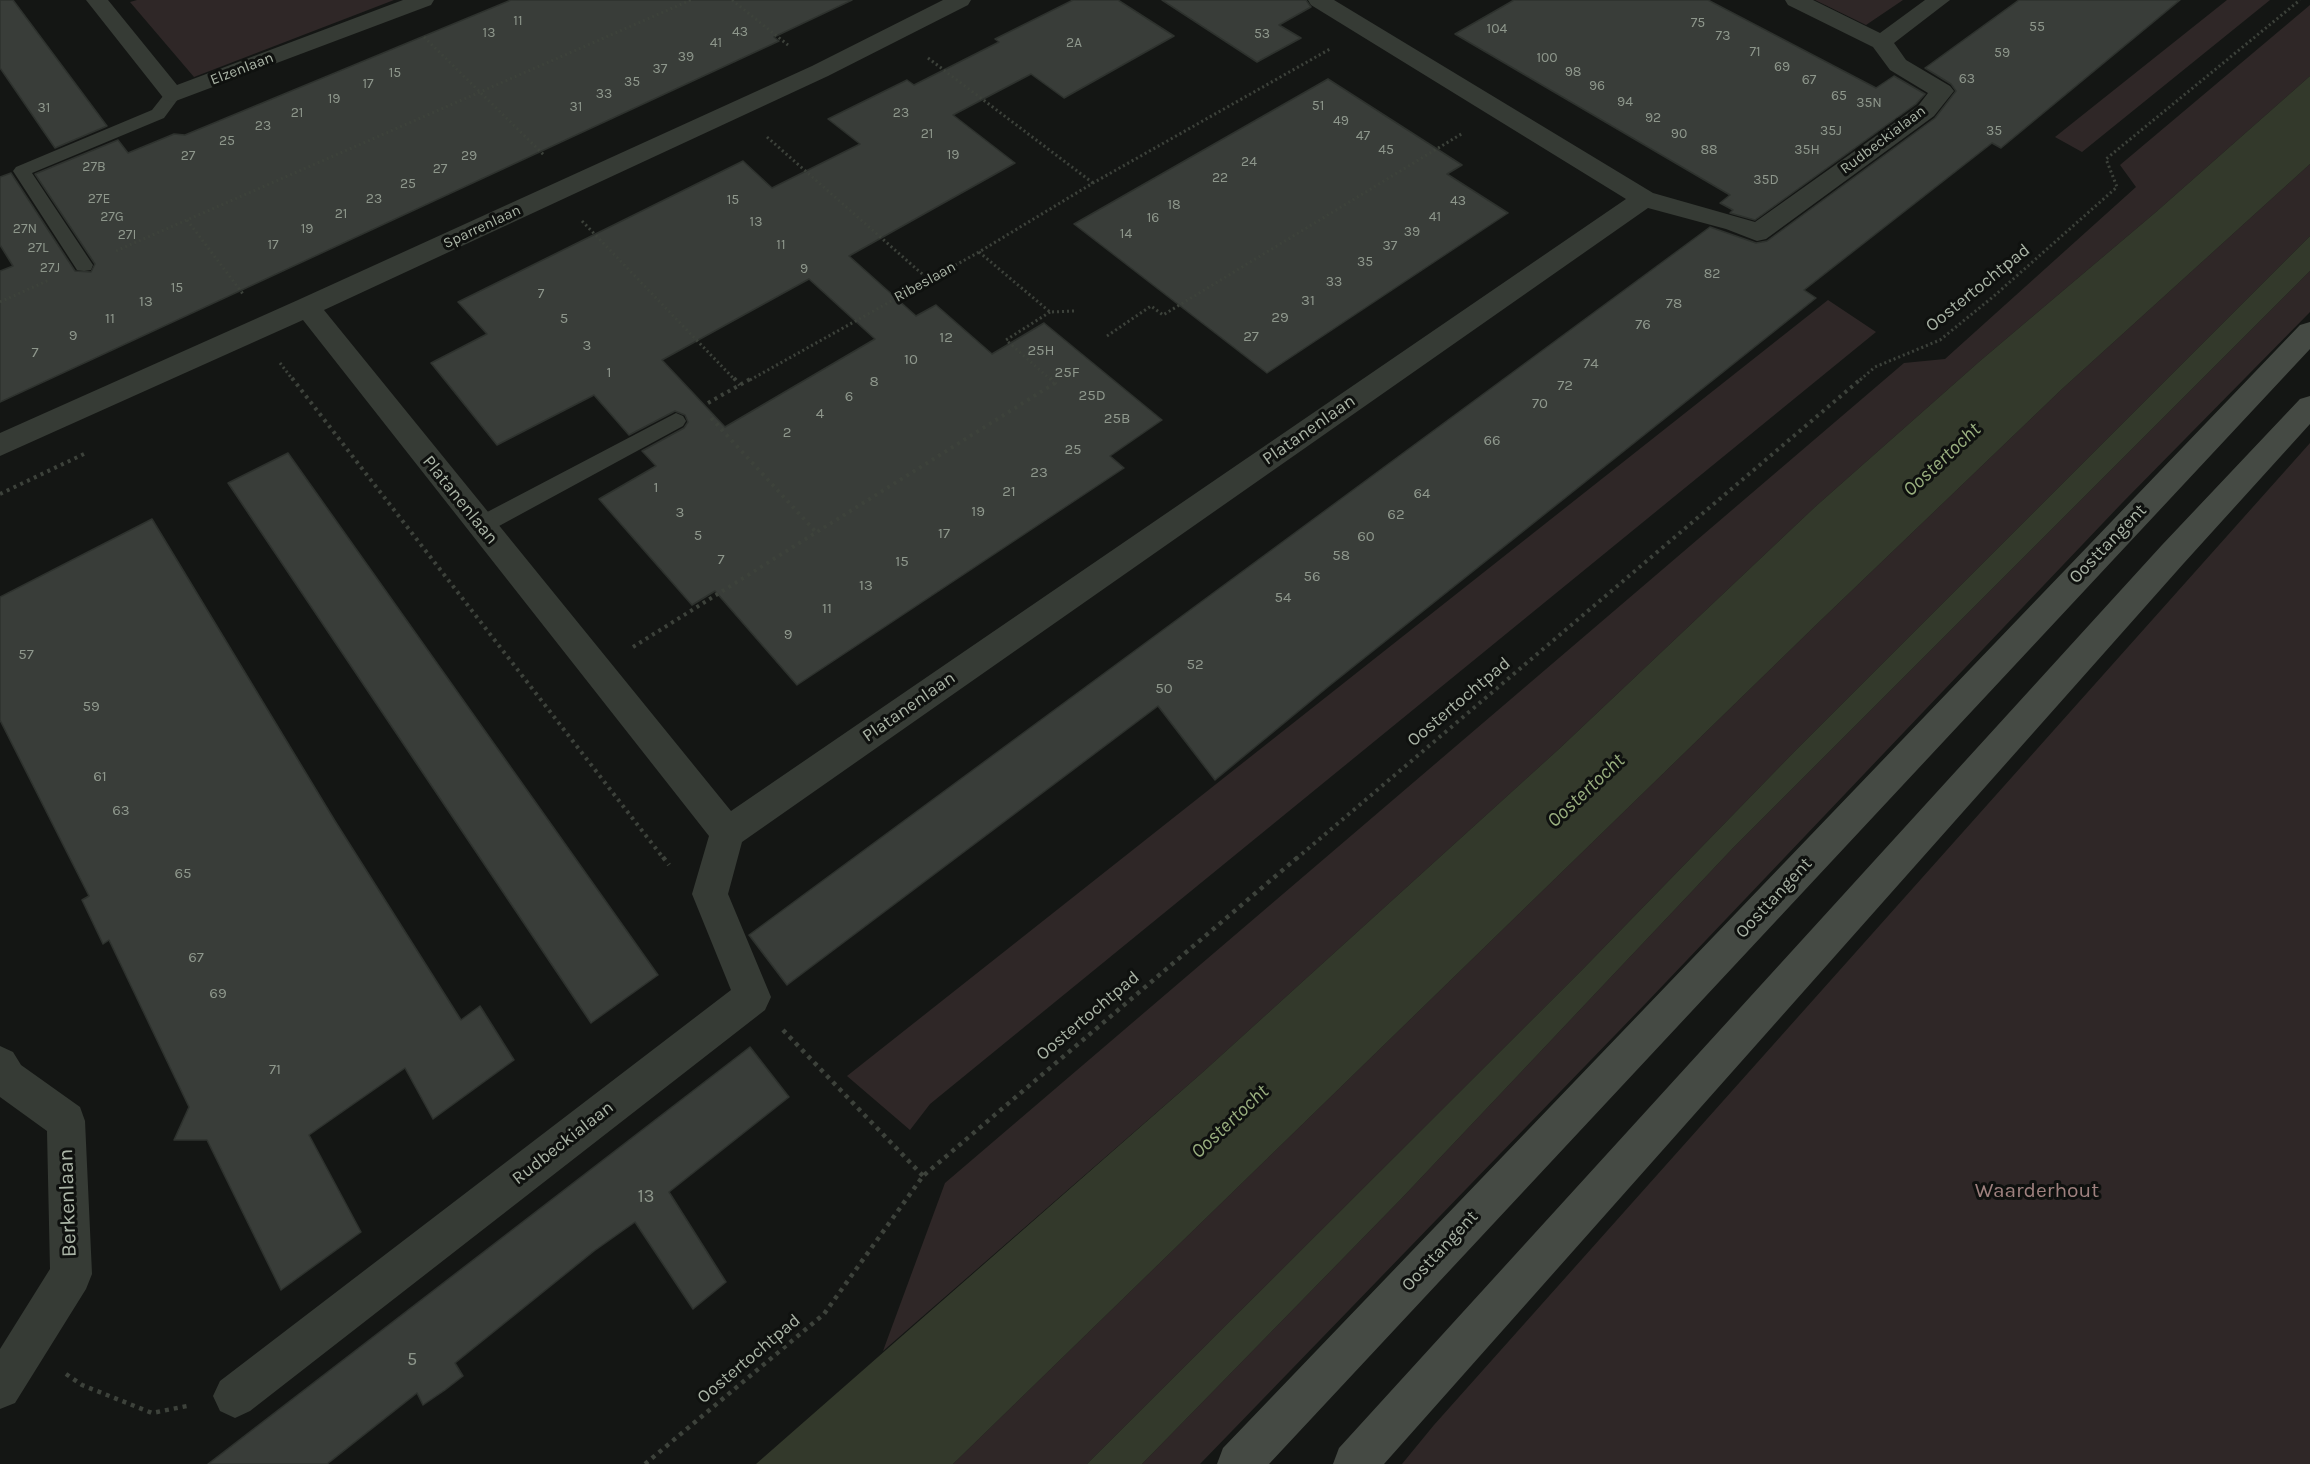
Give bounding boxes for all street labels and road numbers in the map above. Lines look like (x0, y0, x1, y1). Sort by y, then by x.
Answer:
street label: Elzenlaan (208, 49, 276, 89)
street label: Rudbeckialaan (1837, 102, 1929, 178)
street label: Sparrenlaan (440, 201, 524, 253)
street label: Oostertochtpad (1921, 239, 2035, 337)
street label: Ribeslaan (891, 258, 959, 306)
street label: Platanenlaan (1258, 390, 1360, 470)
street label: Platanenlaan (418, 451, 502, 549)
street label: Oosttangent (2065, 500, 2151, 588)
street label: Oostertochtpad (1403, 653, 1515, 751)
street label: Platanenlaan (858, 667, 960, 747)
street label: Oosttangent (1731, 853, 1817, 943)
street label: Oostertochtpad (1032, 967, 1144, 1065)
street label: Rudbeckialaan (508, 1097, 618, 1189)
street label: Berkenlaan (54, 1148, 82, 1258)
street label: Oosttangent (1397, 1206, 1483, 1296)
street label: Oostertochtpad (693, 1310, 805, 1408)

